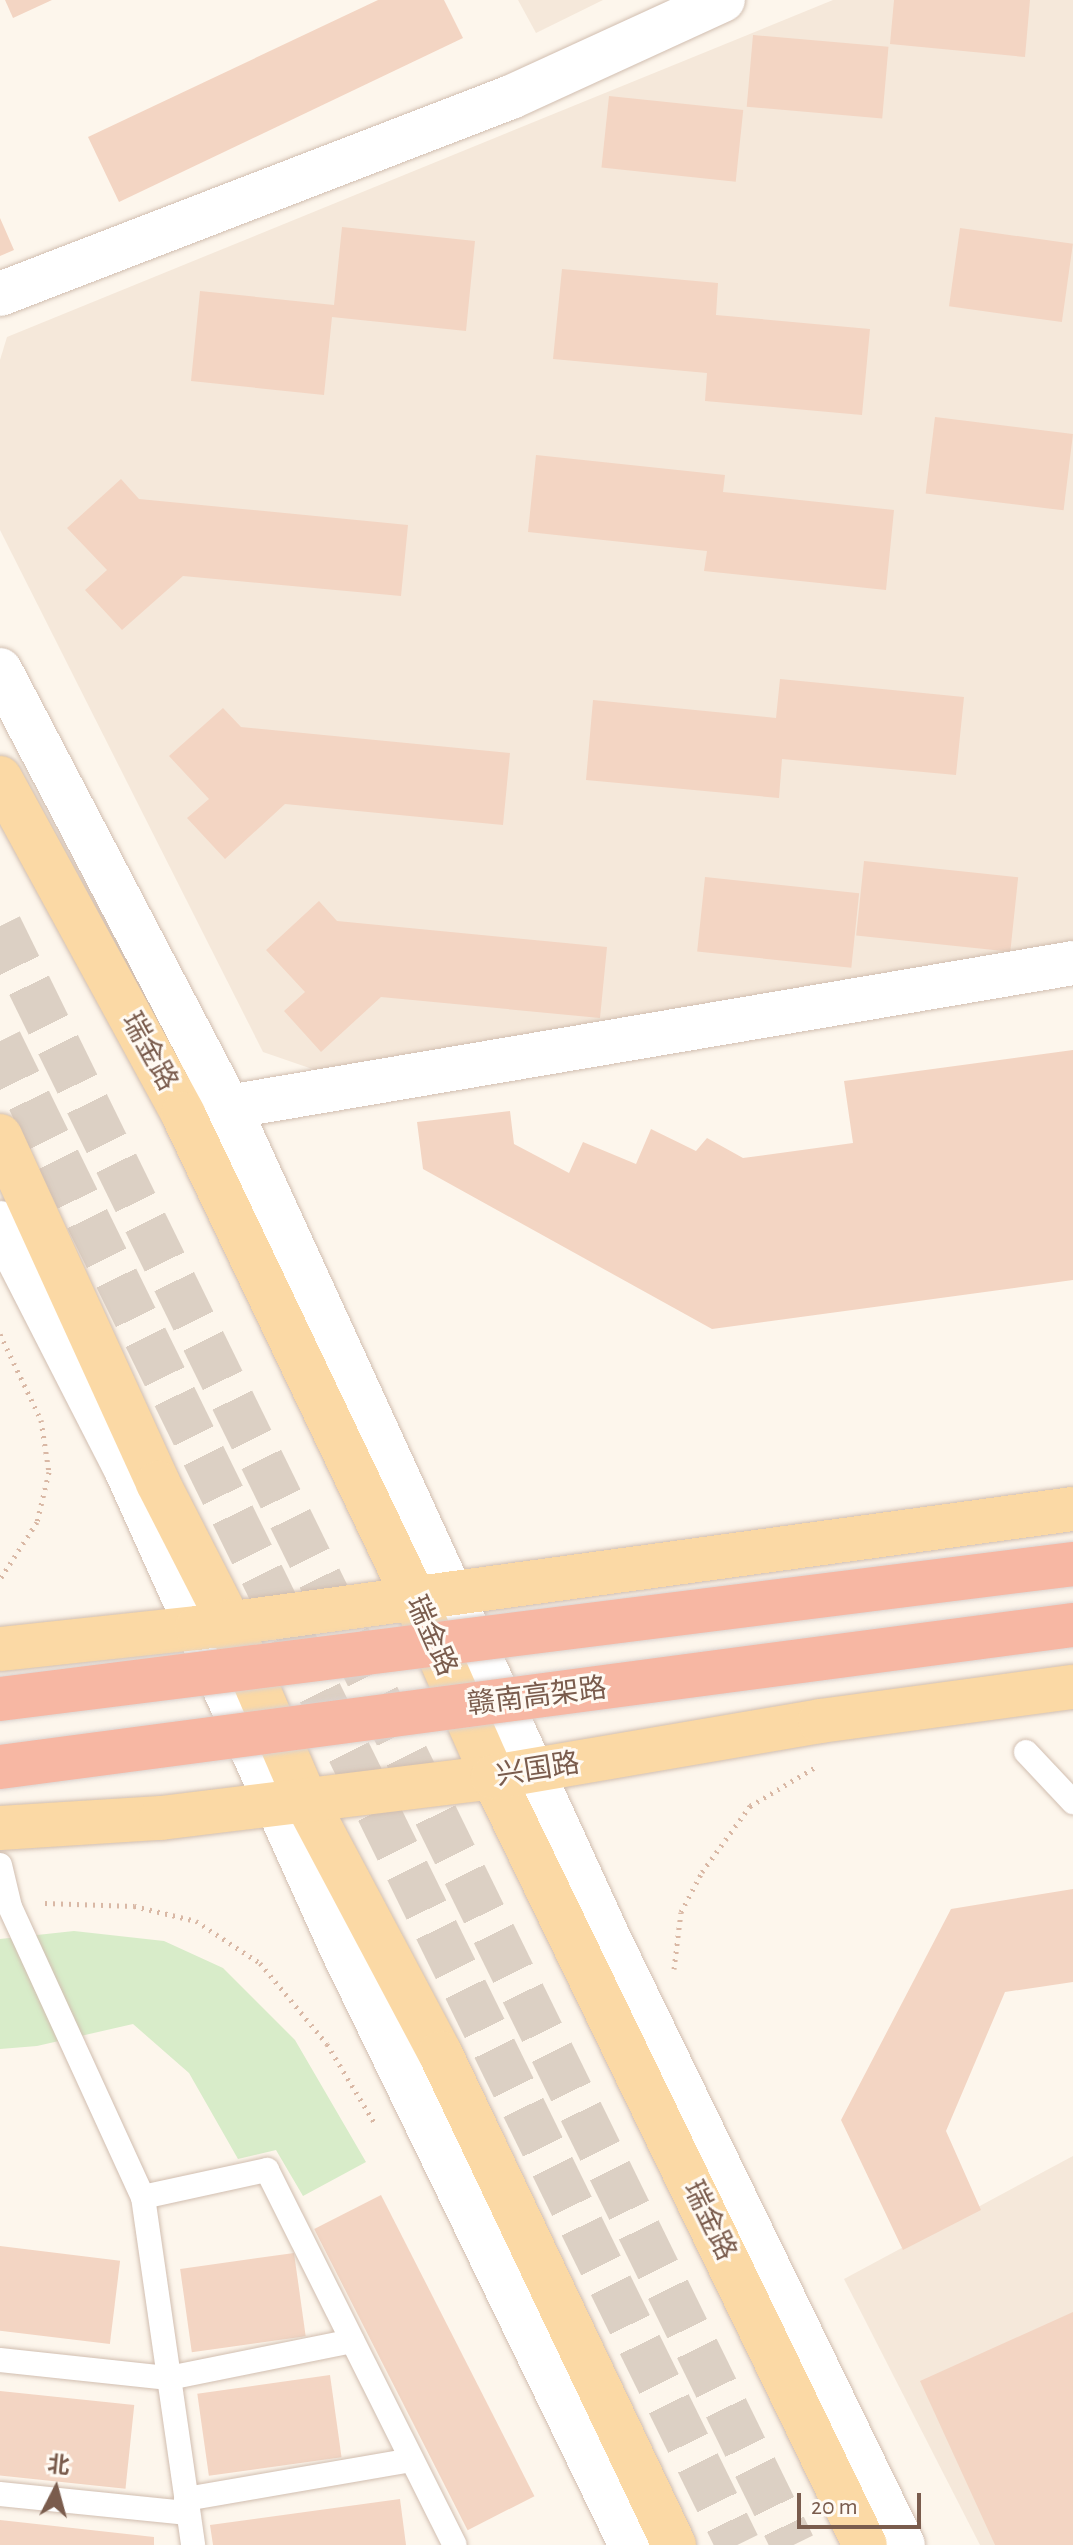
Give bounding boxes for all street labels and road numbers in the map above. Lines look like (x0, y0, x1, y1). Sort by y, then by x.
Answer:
street label: 瑞金路 (114, 1007, 184, 1097)
street label: 瑞金路 (399, 1591, 463, 1681)
street label: 赣南高架路 (465, 1672, 609, 1722)
street label: 兴国路 (494, 1747, 582, 1793)
street label: 瑞金路 (675, 2176, 743, 2266)

